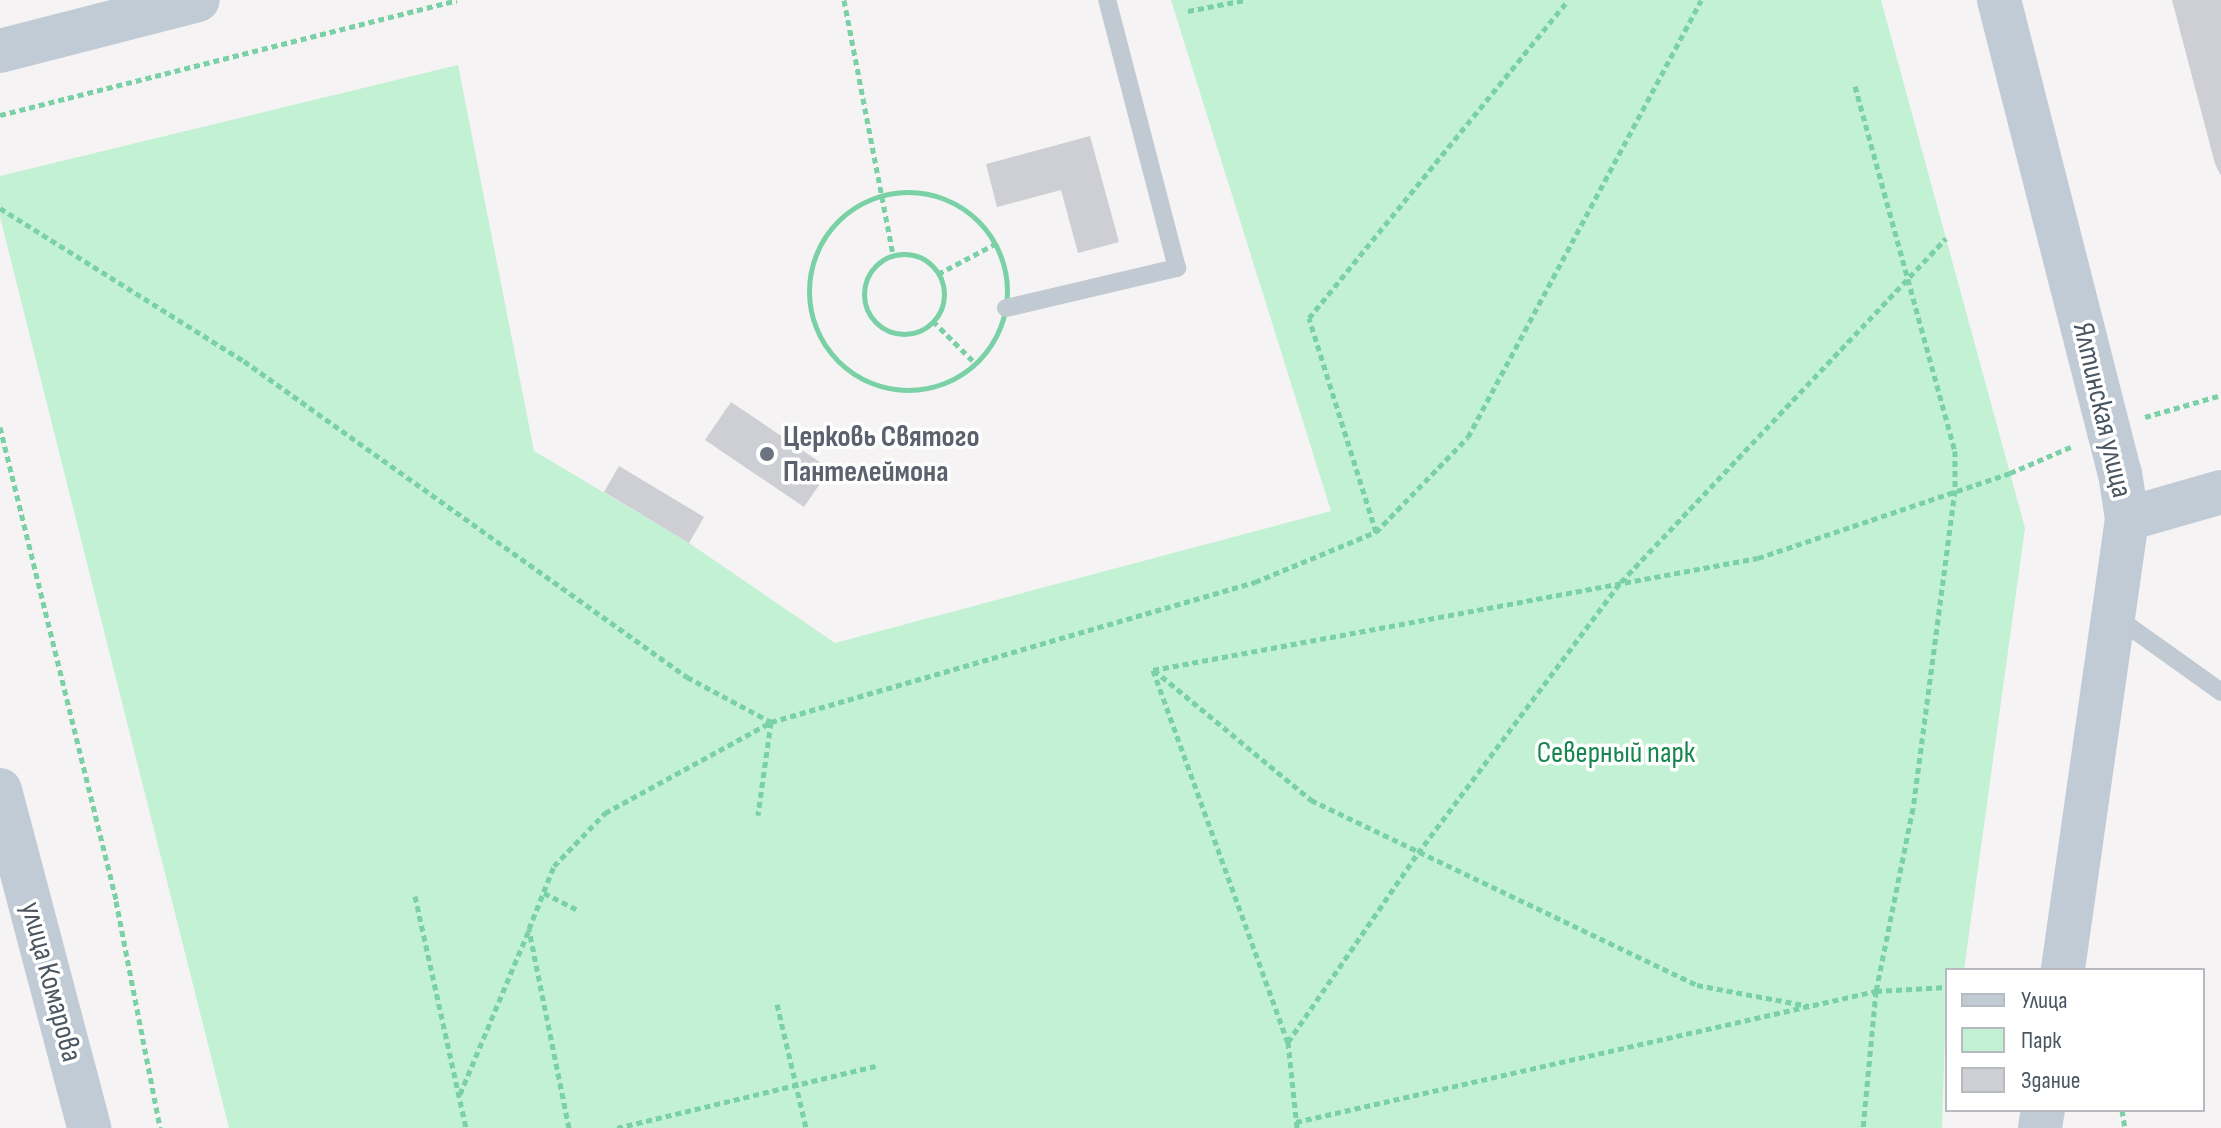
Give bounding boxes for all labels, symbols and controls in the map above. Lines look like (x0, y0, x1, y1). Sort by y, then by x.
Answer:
street label: Ялтинская улица (2064, 319, 2140, 501)
place label: Церковь Святого Пантелеймона (783, 419, 979, 490)
marker: Церковь Святого Пантелеймона (758, 445, 776, 463)
park label: Северный парк (1537, 735, 1695, 771)
street label: улица Комарова (12, 898, 90, 1066)
legend (1945, 968, 2205, 1112)
text: Улица (2021, 986, 2067, 1015)
text: Парк (2021, 1026, 2061, 1055)
text: Здание (2021, 1066, 2080, 1095)

